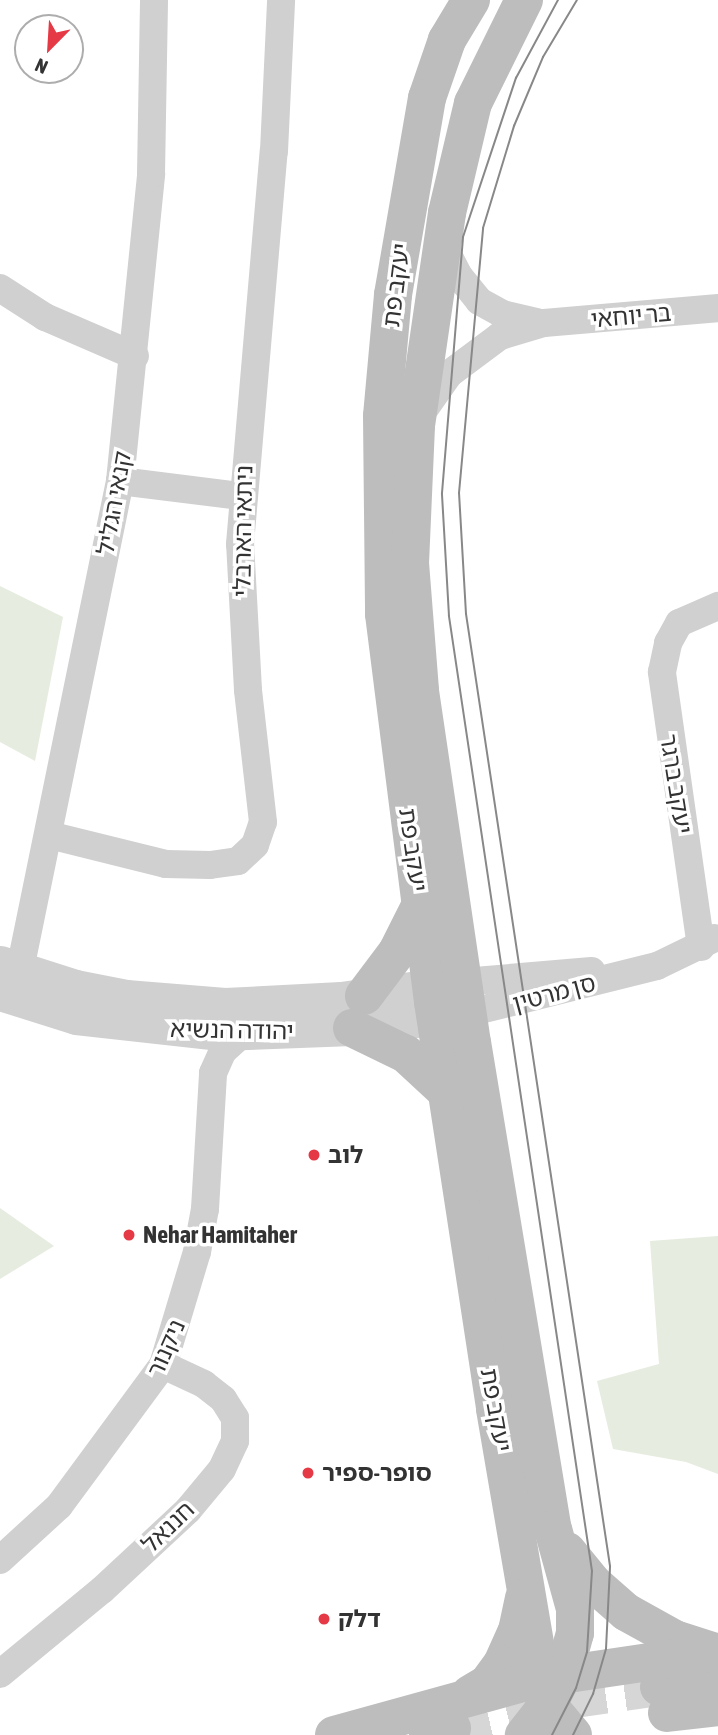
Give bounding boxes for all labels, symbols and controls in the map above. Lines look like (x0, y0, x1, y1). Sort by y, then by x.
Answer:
north arrow (14, 14, 84, 84)
text: N (32, 54, 51, 79)
street label: יעקב פת (377, 241, 415, 329)
street label: בר יוחאי (589, 298, 673, 334)
street label: קנאי הגליל (91, 449, 137, 557)
street label: ניתאי הארבלי (227, 465, 259, 597)
street label: יעקב ברגר (654, 732, 698, 836)
street label: יעקב פת (393, 806, 433, 894)
street label: סן מרטין (509, 968, 599, 1018)
street label: יהודה הנשיא (170, 1015, 294, 1045)
place label: לוב (328, 1141, 363, 1169)
marker: לוב (306, 1147, 322, 1163)
place label: Nehar Hamitaher (143, 1221, 297, 1249)
marker: Nehar Hamitaher (121, 1227, 137, 1243)
street label: ניקנור (141, 1315, 191, 1381)
street label: יעקב פת (475, 1366, 517, 1454)
place label: סופר-ספיר (322, 1459, 432, 1487)
marker: סופר-ספיר (300, 1465, 316, 1481)
street label: חננאל (136, 1495, 200, 1559)
place label: דלק (338, 1605, 381, 1633)
marker: דלק (316, 1611, 332, 1627)

